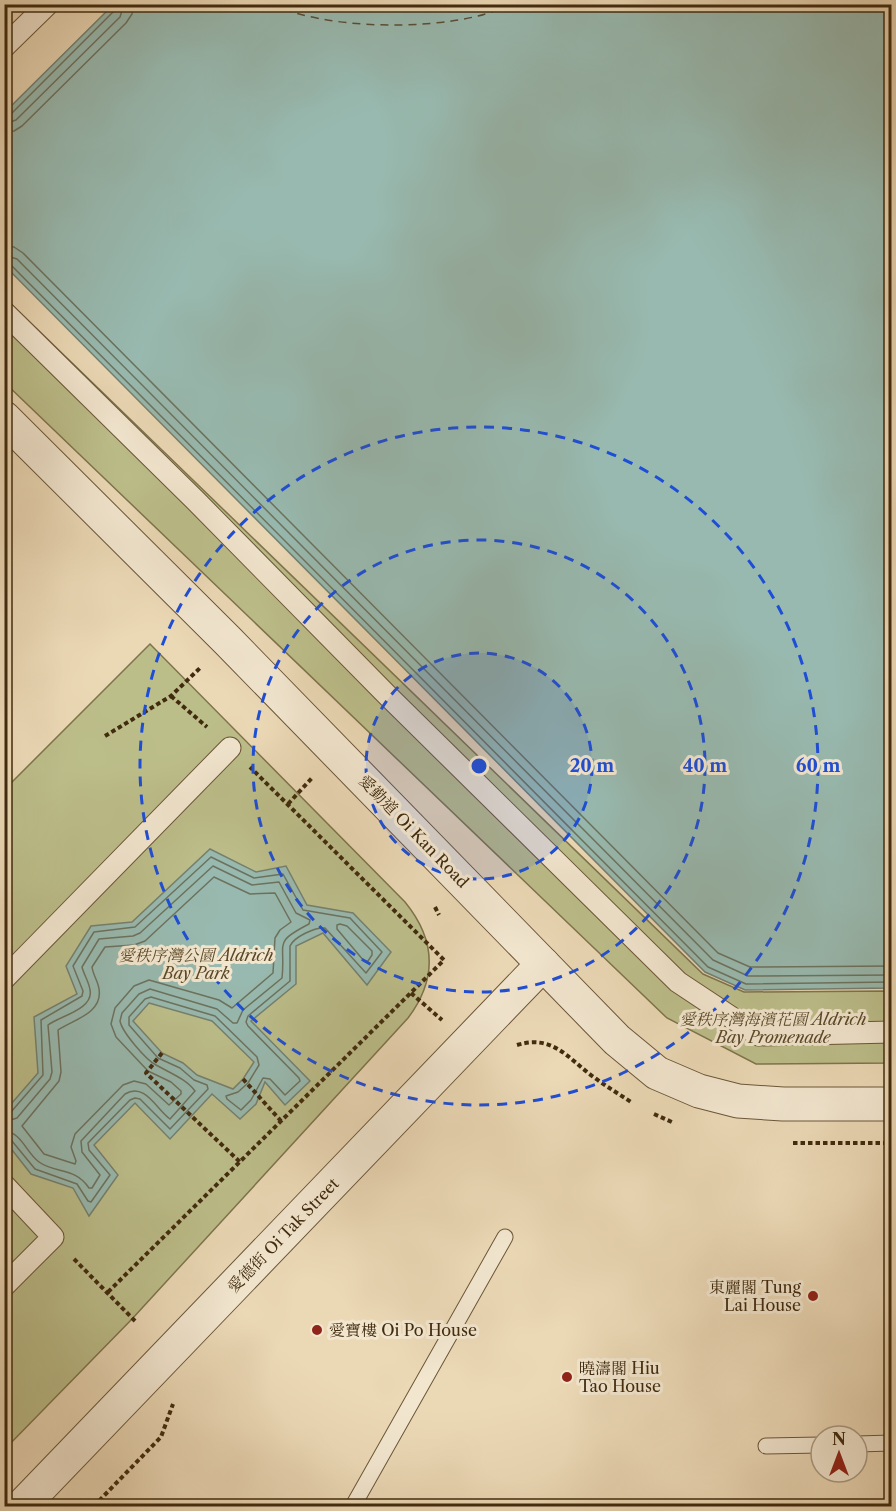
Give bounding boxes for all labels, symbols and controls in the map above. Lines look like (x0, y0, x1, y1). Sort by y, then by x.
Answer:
text: 20 m (570, 755, 614, 777)
text: 40 m (683, 755, 727, 777)
text: 60 m (796, 755, 840, 777)
centre of rings (469, 756, 489, 776)
street label: 愛勤道 Oi Kan Road (355, 770, 473, 892)
park label: 愛秩序灣公園 Aldrich Bay Park (119, 945, 273, 983)
park label: 愛秩序灣海濱花園 Aldrich Bay Promenade (680, 1009, 866, 1047)
street label: 愛德街 Oi Tak Street (223, 1173, 343, 1297)
place label: 東麗閣 Tung Lai House (709, 1277, 802, 1315)
marker: 東麗閣 Tung Lai House (806, 1289, 820, 1303)
place label: 愛寶樓 Oi Po House (329, 1320, 477, 1340)
marker: 愛寶樓 Oi Po House (310, 1323, 324, 1337)
place label: 曉濤閣 Hiu Tao House (579, 1358, 661, 1396)
marker: 曉濤閣 Hiu Tao House (560, 1370, 574, 1384)
north arrow (809, 1424, 869, 1484)
text: N (832, 1429, 846, 1449)

